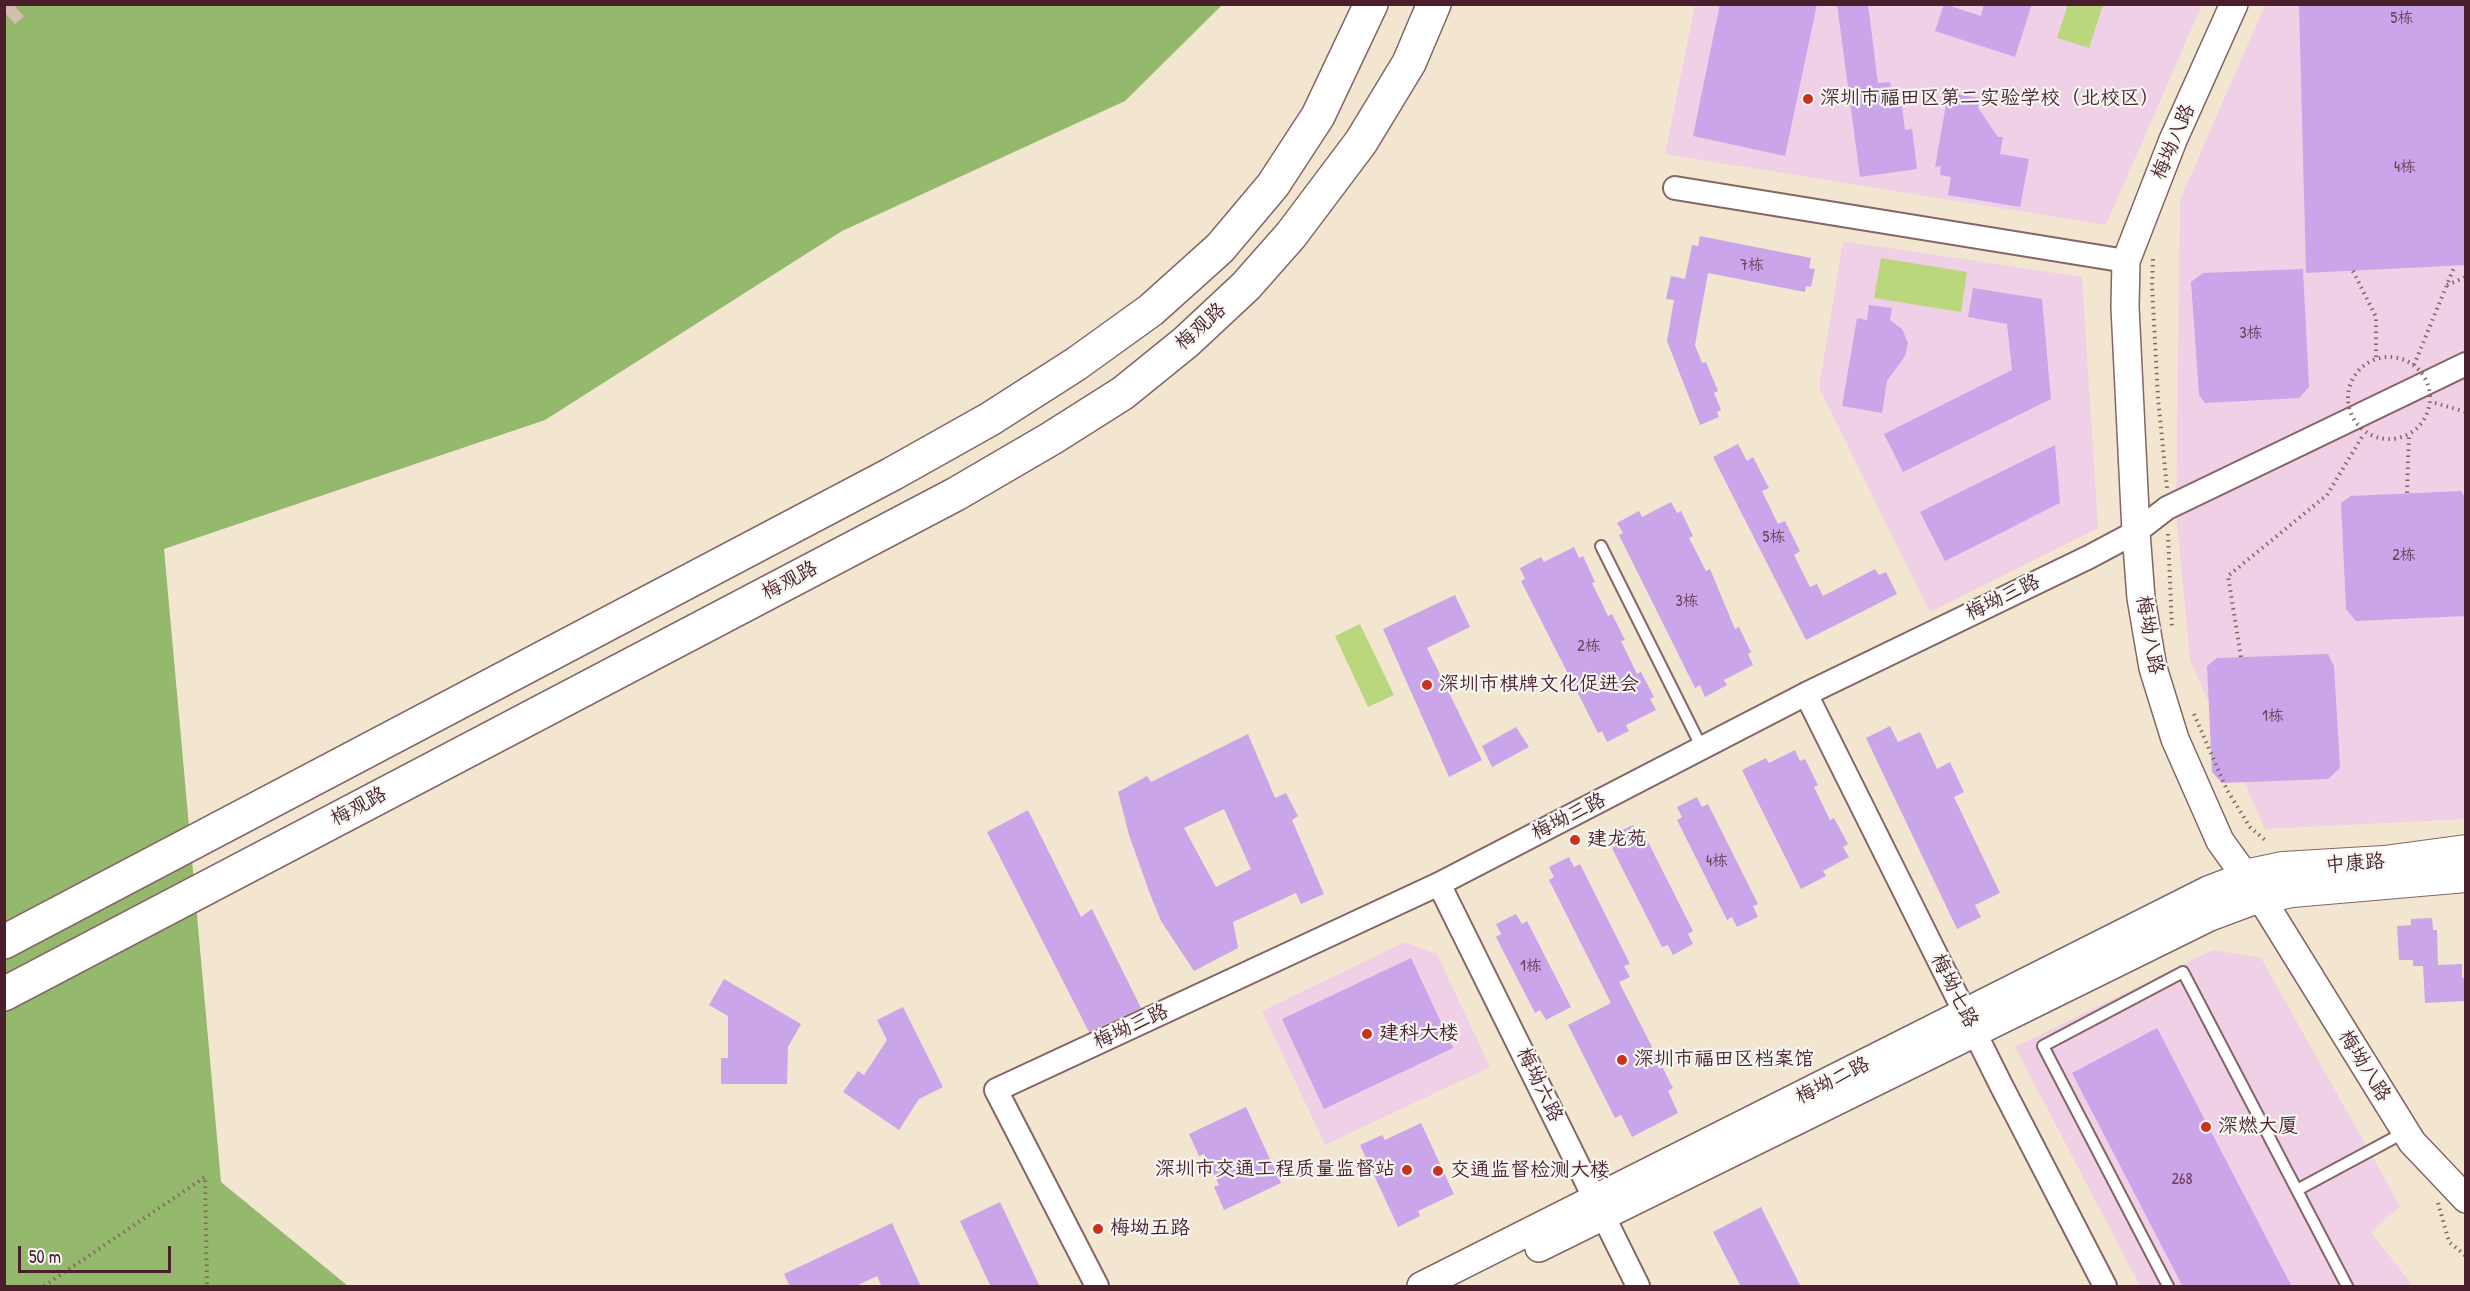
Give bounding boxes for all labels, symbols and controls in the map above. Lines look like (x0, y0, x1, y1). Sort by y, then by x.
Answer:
house number: 5栋 (2391, 9, 2413, 29)
place label: 深圳市福田区第二实验学校（北校区） (1820, 87, 2160, 111)
marker: 深圳市福田区第二实验学校（北校区） (1801, 92, 1815, 106)
street label: 梅坳八路 (2147, 100, 2201, 184)
house number: 4栋 (2394, 158, 2416, 178)
house number: 7栋 (1740, 256, 1764, 276)
street label: 梅观路 (1171, 298, 1231, 356)
house number: 3栋 (2239, 324, 2263, 344)
house number: 5栋 (1763, 528, 1785, 548)
house number: 2栋 (2392, 546, 2416, 566)
street label: 梅观路 (758, 556, 822, 606)
street label: 梅坳三路 (1962, 570, 2044, 626)
house number: 3栋 (1675, 592, 1699, 612)
street label: 梅坳八路 (2130, 594, 2168, 676)
house number: 2栋 (1577, 637, 1601, 657)
place label: 深圳市棋牌文化促进会 (1439, 673, 1639, 697)
marker: 深圳市棋牌文化促进会 (1420, 678, 1434, 692)
house number: 1栋 (2262, 707, 2284, 727)
street label: 梅观路 (327, 782, 391, 832)
street label: 梅坳三路 (1528, 788, 1610, 846)
place label: 建龙苑 (1587, 828, 1647, 852)
marker: 建龙苑 (1568, 833, 1582, 847)
street label: 中康路 (2324, 850, 2386, 878)
house number: 4栋 (1706, 852, 1728, 872)
street label: 梅坳七路 (1925, 950, 1983, 1032)
house number: 1栋 (1520, 957, 1542, 977)
street label: 梅坳三路 (1090, 999, 1172, 1055)
place label: 建科大楼 (1379, 1022, 1459, 1046)
street label: 梅坳八路 (2333, 1026, 2395, 1106)
marker: 建科大楼 (1360, 1027, 1374, 1041)
street label: 梅坳六路 (1511, 1044, 1567, 1126)
place label: 深圳市福田区档案馆 (1634, 1048, 1814, 1072)
street label: 梅坳二路 (1792, 1052, 1874, 1110)
marker: 深圳市福田区档案馆 (1615, 1053, 1629, 1067)
place label: 深燃大厦 (2218, 1115, 2298, 1139)
marker: 深燃大厦 (2199, 1120, 2213, 1134)
place label: 深圳市交通工程质量监督站 (1155, 1158, 1395, 1182)
place label: 交通监督检测大楼 (1450, 1159, 1610, 1183)
marker: 深圳市交通工程质量监督站 (1400, 1163, 1414, 1177)
marker: 交通监督检测大楼 (1431, 1164, 1445, 1178)
house number: 268 (2172, 1170, 2192, 1190)
place label: 梅坳五路 (1110, 1217, 1190, 1241)
marker: 梅坳五路 (1091, 1222, 1105, 1236)
scale bar (21, 1234, 174, 1272)
text: 50 m (29, 1244, 61, 1269)

